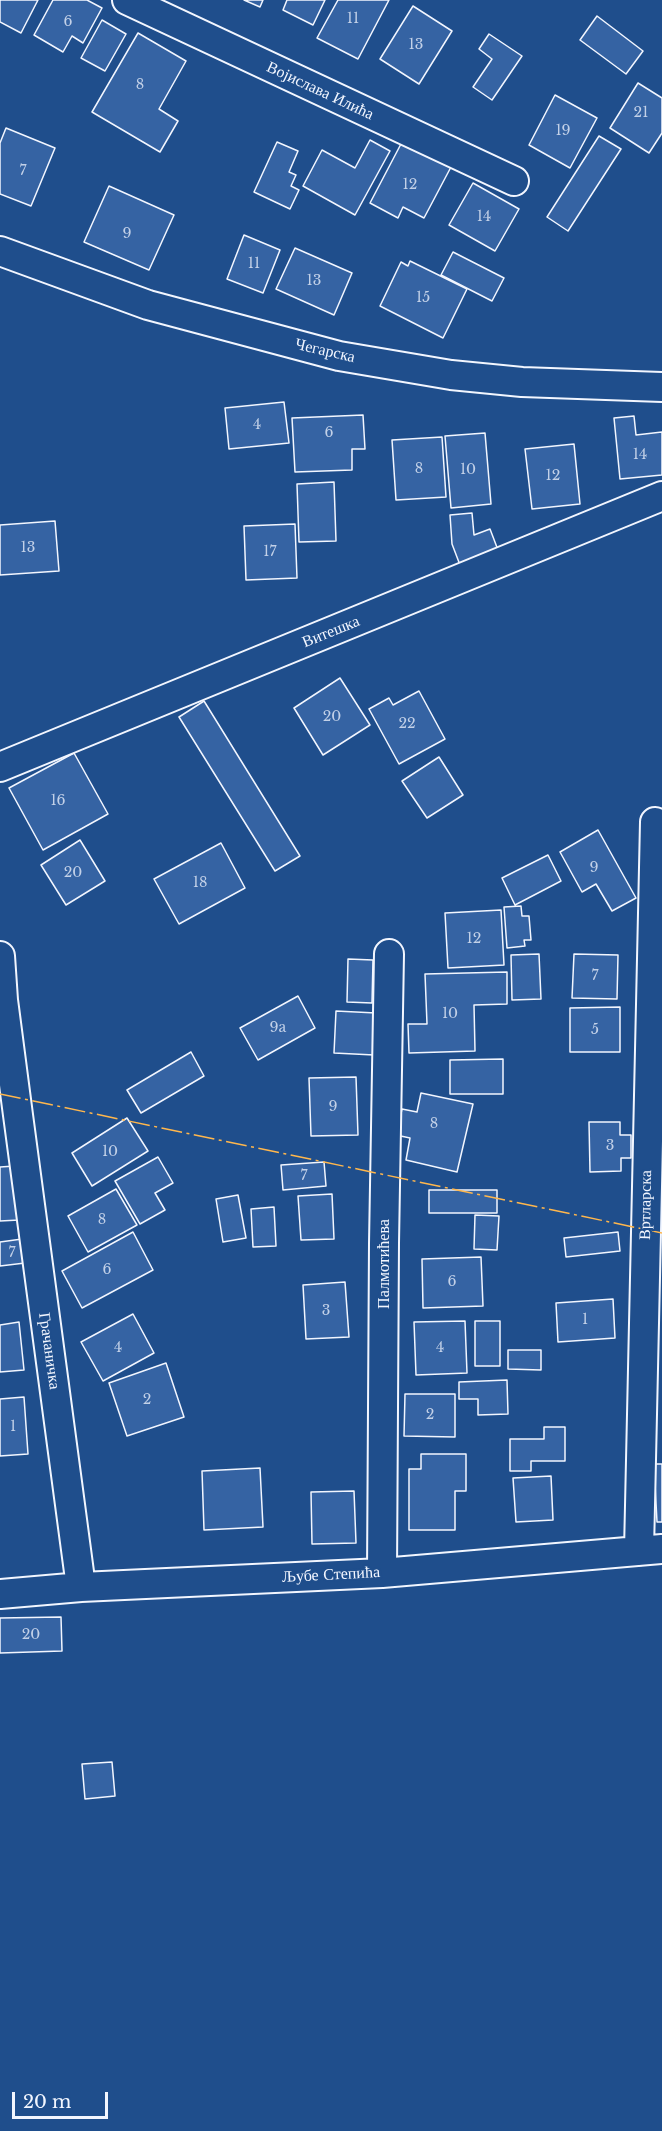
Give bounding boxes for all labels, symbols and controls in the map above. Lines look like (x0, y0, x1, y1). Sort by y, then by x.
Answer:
house number: 11 (347, 11, 359, 27)
house number: 6 (63, 14, 73, 30)
house number: 13 (409, 37, 423, 53)
street label: Војислава Илића (263, 58, 377, 124)
house number: 8 (136, 77, 144, 93)
house number: 21 (634, 105, 648, 121)
house number: 19 (555, 123, 571, 139)
house number: 7 (19, 163, 27, 179)
house number: 12 (403, 177, 417, 193)
house number: 14 (477, 209, 491, 225)
house number: 9 (122, 226, 132, 242)
house number: 11 (248, 256, 260, 272)
house number: 13 (307, 273, 321, 289)
house number: 15 (416, 290, 430, 306)
street label: Чегарска (293, 335, 357, 367)
house number: 4 (253, 417, 261, 433)
house number: 6 (324, 425, 334, 441)
house number: 14 (633, 447, 647, 463)
house number: 8 (415, 461, 423, 477)
house number: 10 (460, 462, 476, 478)
house number: 12 (546, 468, 560, 484)
house number: 13 (21, 540, 35, 556)
house number: 17 (263, 544, 277, 560)
street label: Витешка (299, 612, 363, 652)
house number: 20 (323, 709, 341, 725)
house number: 22 (398, 716, 416, 732)
house number: 16 (50, 793, 66, 809)
house number: 9 (589, 860, 599, 876)
house number: 20 (64, 865, 82, 881)
house number: 18 (193, 875, 207, 891)
house number: 12 (467, 931, 481, 947)
house number: 7 (591, 968, 599, 984)
house number: 10 (442, 1006, 458, 1022)
house number: 9a (270, 1020, 286, 1036)
house number: 5 (591, 1022, 599, 1038)
house number: 9 (328, 1099, 338, 1115)
house number: 8 (430, 1116, 438, 1132)
house number: 3 (606, 1138, 614, 1154)
house number: 10 (102, 1144, 118, 1160)
house number: 7 (300, 1168, 308, 1184)
street label: Вртларска (636, 1170, 656, 1240)
house number: 8 (98, 1212, 106, 1228)
street label: Палмотићева (374, 1219, 394, 1309)
house number: 7 (8, 1245, 16, 1261)
house number: 6 (102, 1262, 112, 1278)
house number: 6 (447, 1274, 457, 1290)
house number: 3 (322, 1303, 330, 1319)
street label: Грачаничка (34, 1311, 64, 1391)
house number: 1 (582, 1312, 588, 1328)
house number: 4 (114, 1340, 122, 1356)
house number: 4 (436, 1340, 444, 1356)
house number: 2 (143, 1392, 151, 1408)
house number: 2 (426, 1407, 434, 1423)
house number: 1 (10, 1419, 16, 1435)
street label: Љубе Степића (281, 1563, 381, 1587)
house number: 20 (22, 1627, 40, 1643)
scale bar (15, 2080, 111, 2118)
text: 20 m (23, 2091, 71, 2113)

